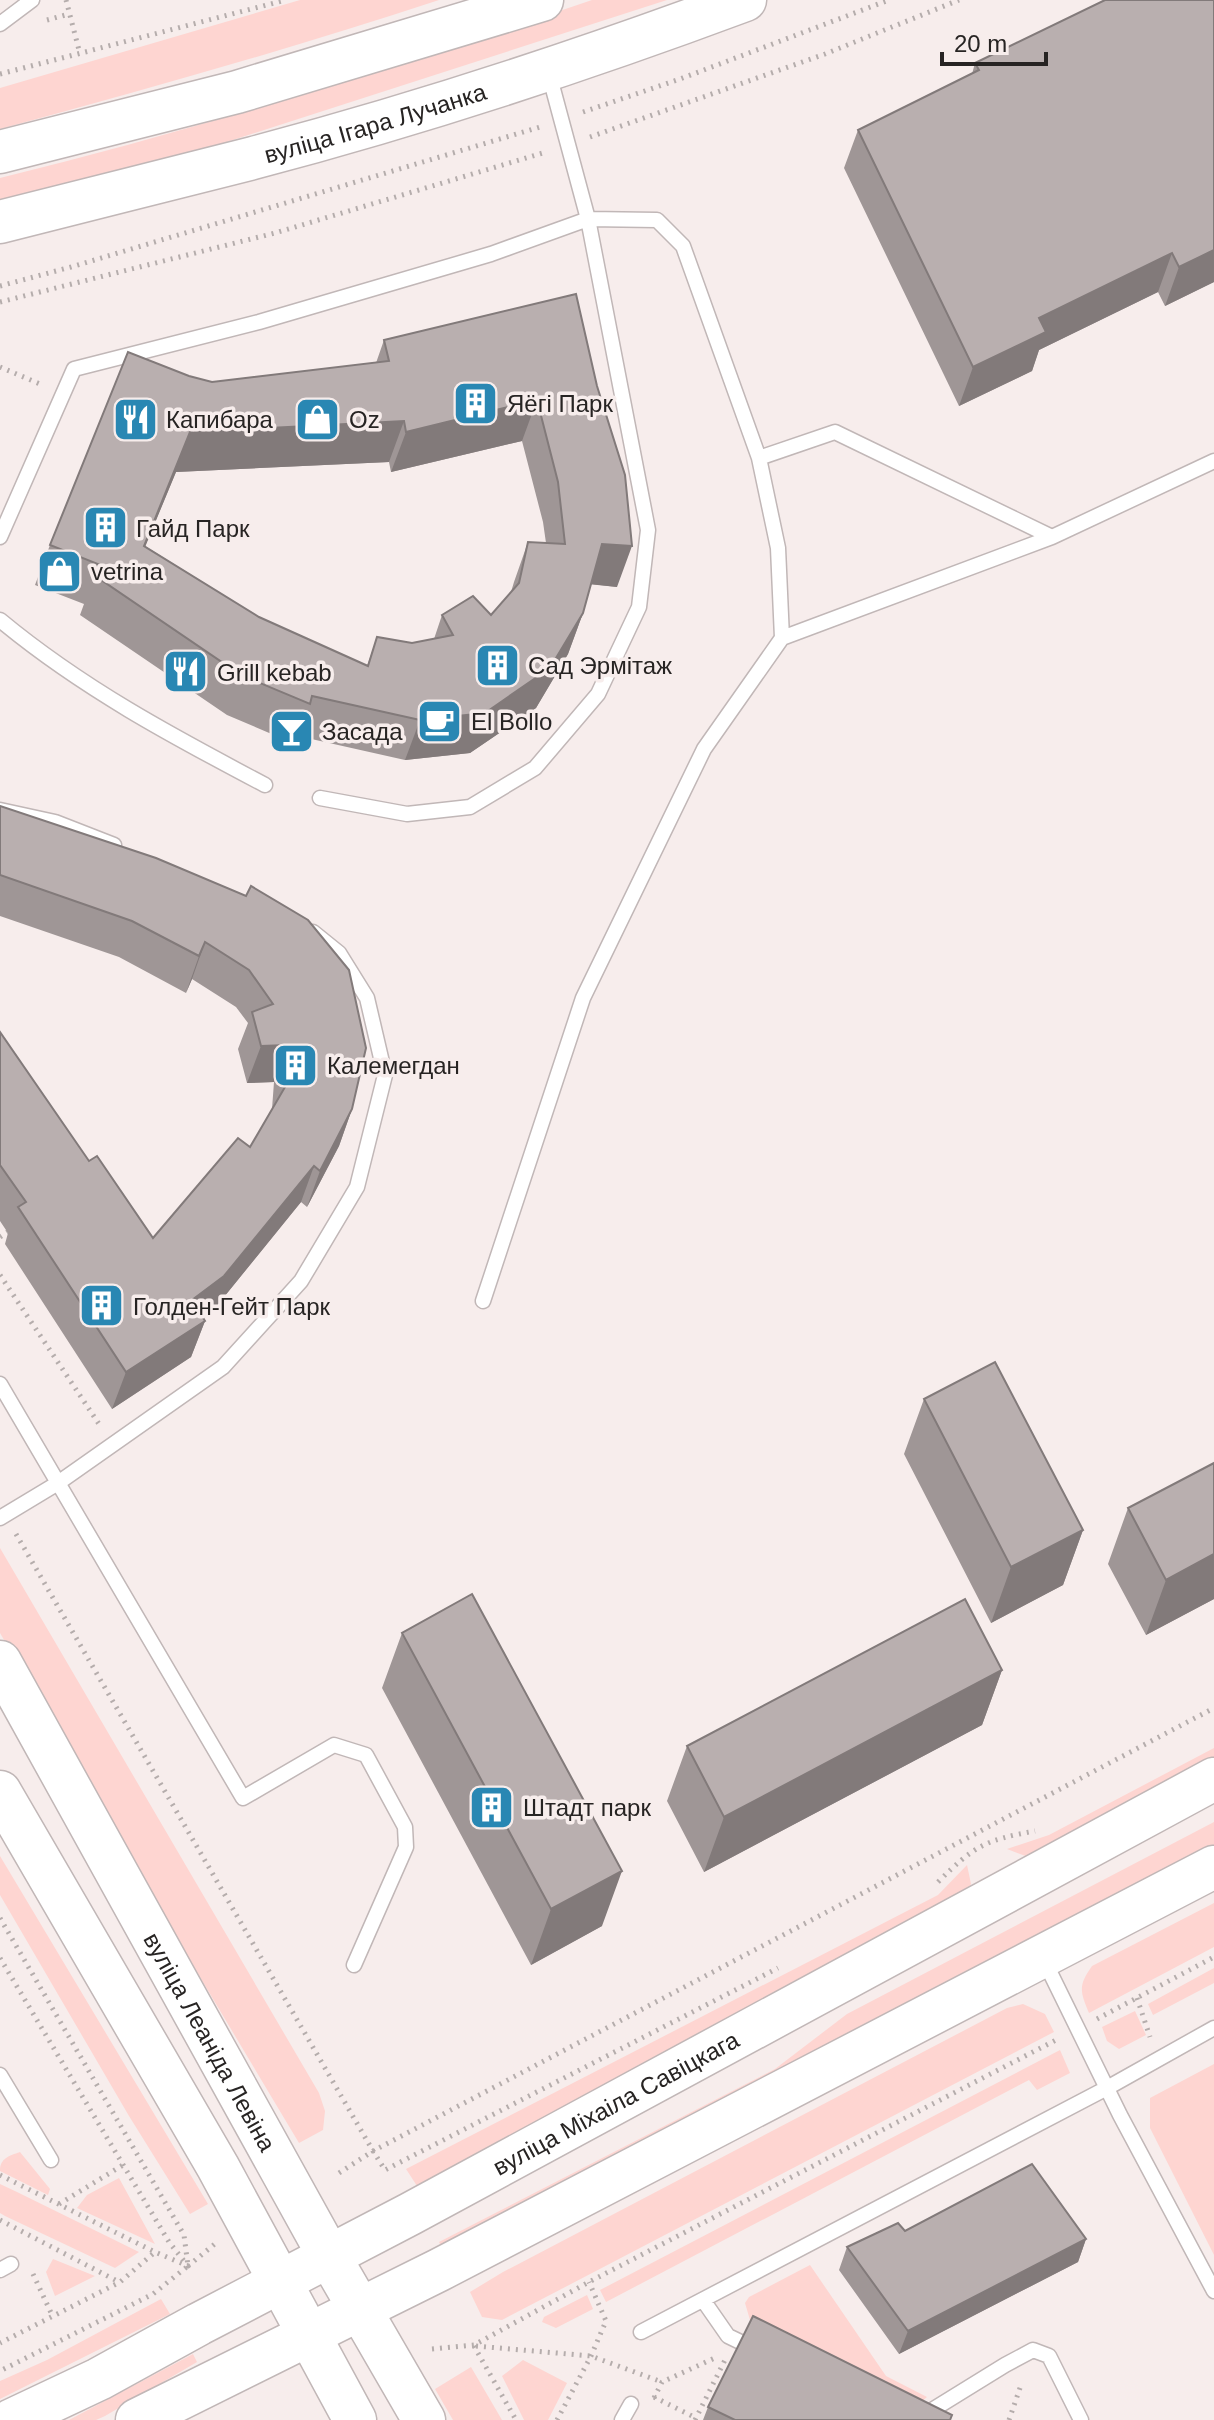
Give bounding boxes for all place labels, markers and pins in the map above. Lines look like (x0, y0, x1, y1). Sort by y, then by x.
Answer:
building icon: Яёгі Парк (452, 379, 500, 427)
place label: Яёгі Парк (507, 390, 613, 417)
restaurant icon: Капибара (111, 395, 159, 443)
shop icon: Oz (294, 395, 342, 443)
place label: Капибара (166, 406, 274, 433)
place label: Oz (349, 406, 380, 433)
building icon: Гайд Парк (81, 504, 129, 552)
place label: Гайд Парк (136, 515, 250, 542)
shop icon: vetrina (36, 547, 84, 595)
place label: vetrina (91, 558, 164, 585)
building icon: Сад Эрмітаж (473, 641, 521, 689)
restaurant icon: Grill kebab (162, 648, 210, 696)
place label: Сад Эрмітаж (528, 652, 672, 679)
place label: Grill kebab (217, 659, 332, 686)
cafe icon: El Bollo (416, 697, 464, 745)
bar icon: Засада (267, 707, 315, 755)
place label: El Bollo (471, 708, 552, 735)
place label: Засада (322, 718, 403, 745)
building icon: Калемегдан (272, 1041, 320, 1089)
place label: Калемегдан (327, 1052, 460, 1079)
building icon: Голден-Гейт Парк (78, 1282, 126, 1330)
place label: Голден-Гейт Парк (133, 1293, 331, 1320)
building icon: Штадт парк (468, 1783, 516, 1831)
place label: Штадт парк (523, 1794, 651, 1821)

